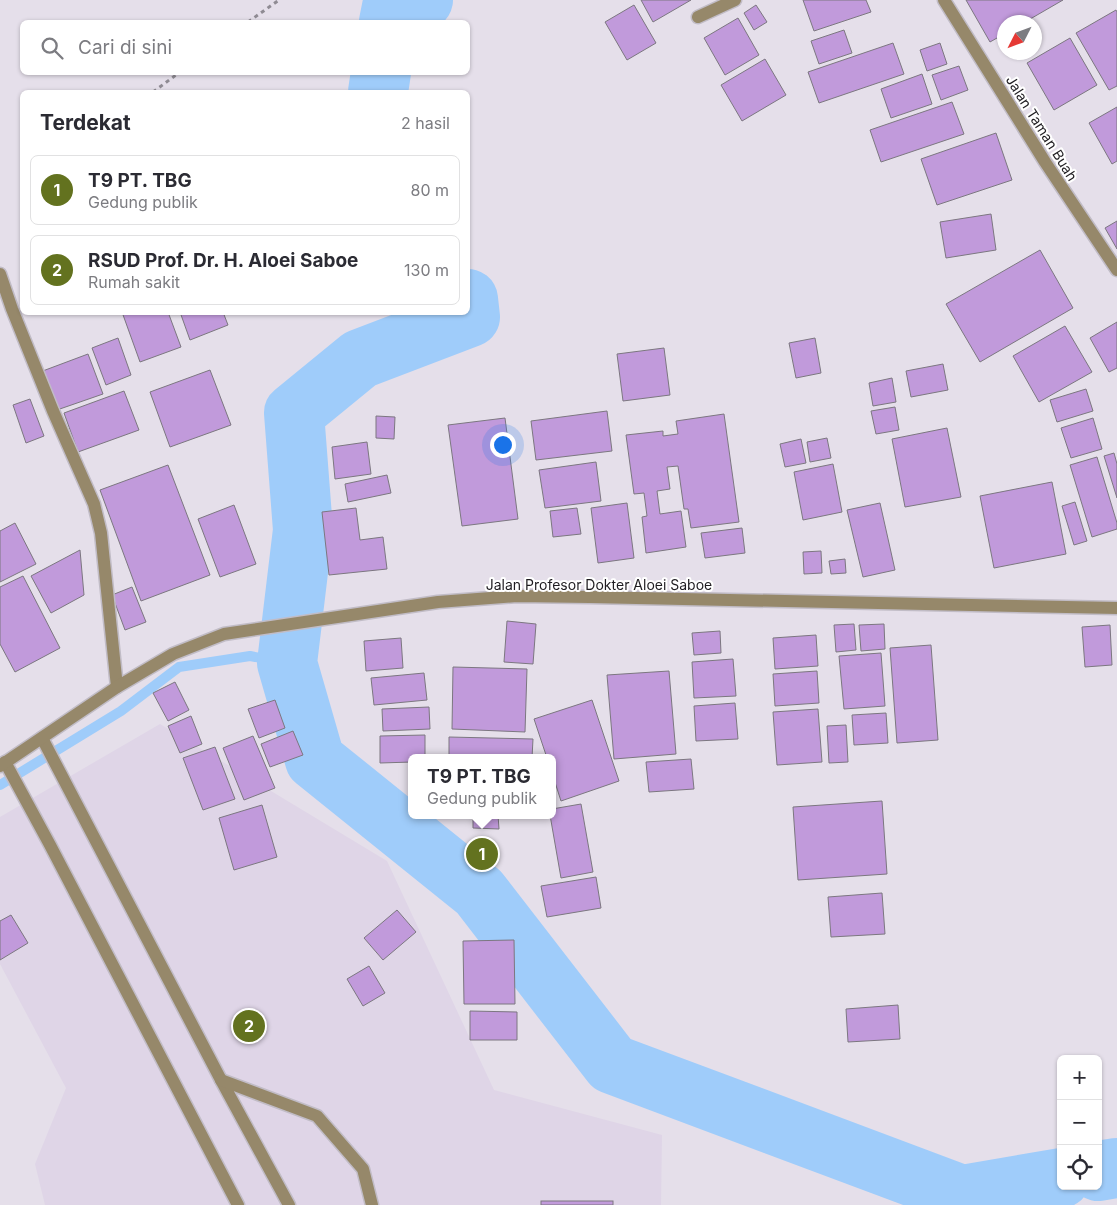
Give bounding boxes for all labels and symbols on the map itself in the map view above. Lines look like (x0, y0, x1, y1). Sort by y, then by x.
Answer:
north arrow (997, 15, 1042, 60)
street label: Jalan Taman Buah (1003, 72, 1081, 184)
your location (490, 432, 516, 458)
street label: Jalan Profesor Dokter Aloei Saboe (486, 576, 712, 593)
pin: 1 (466, 835, 498, 873)
pin: 2 (233, 1007, 265, 1045)

